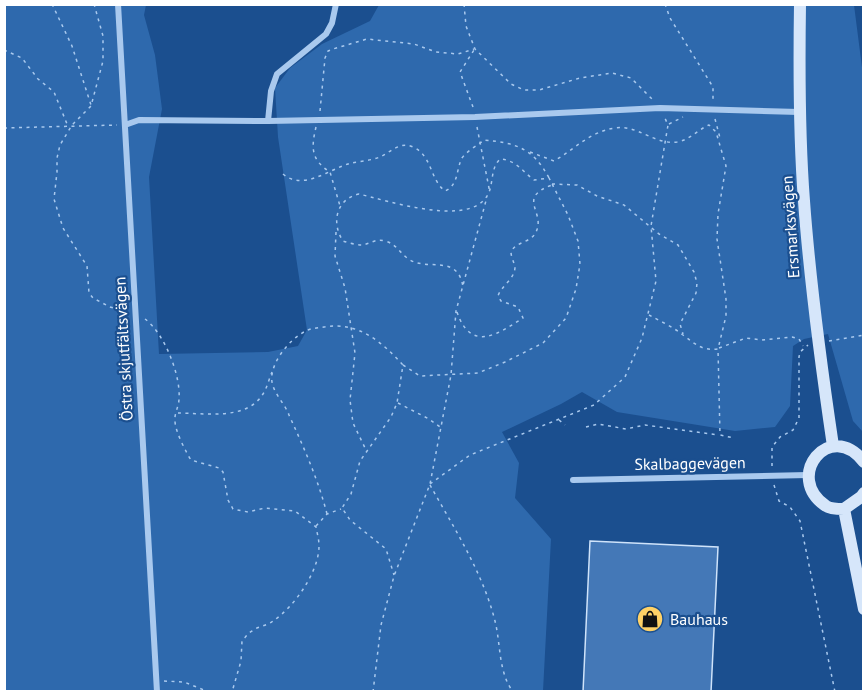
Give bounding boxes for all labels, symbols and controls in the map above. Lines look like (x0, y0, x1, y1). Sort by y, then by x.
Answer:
street label: Ersmarksvägen (776, 175, 804, 279)
street label: Östra skjutfältsvägen (109, 276, 137, 422)
street label: Skalbaggevägen (634, 452, 746, 474)
shop icon: Bauhaus (635, 604, 665, 634)
place label: Bauhaus (670, 609, 728, 629)

